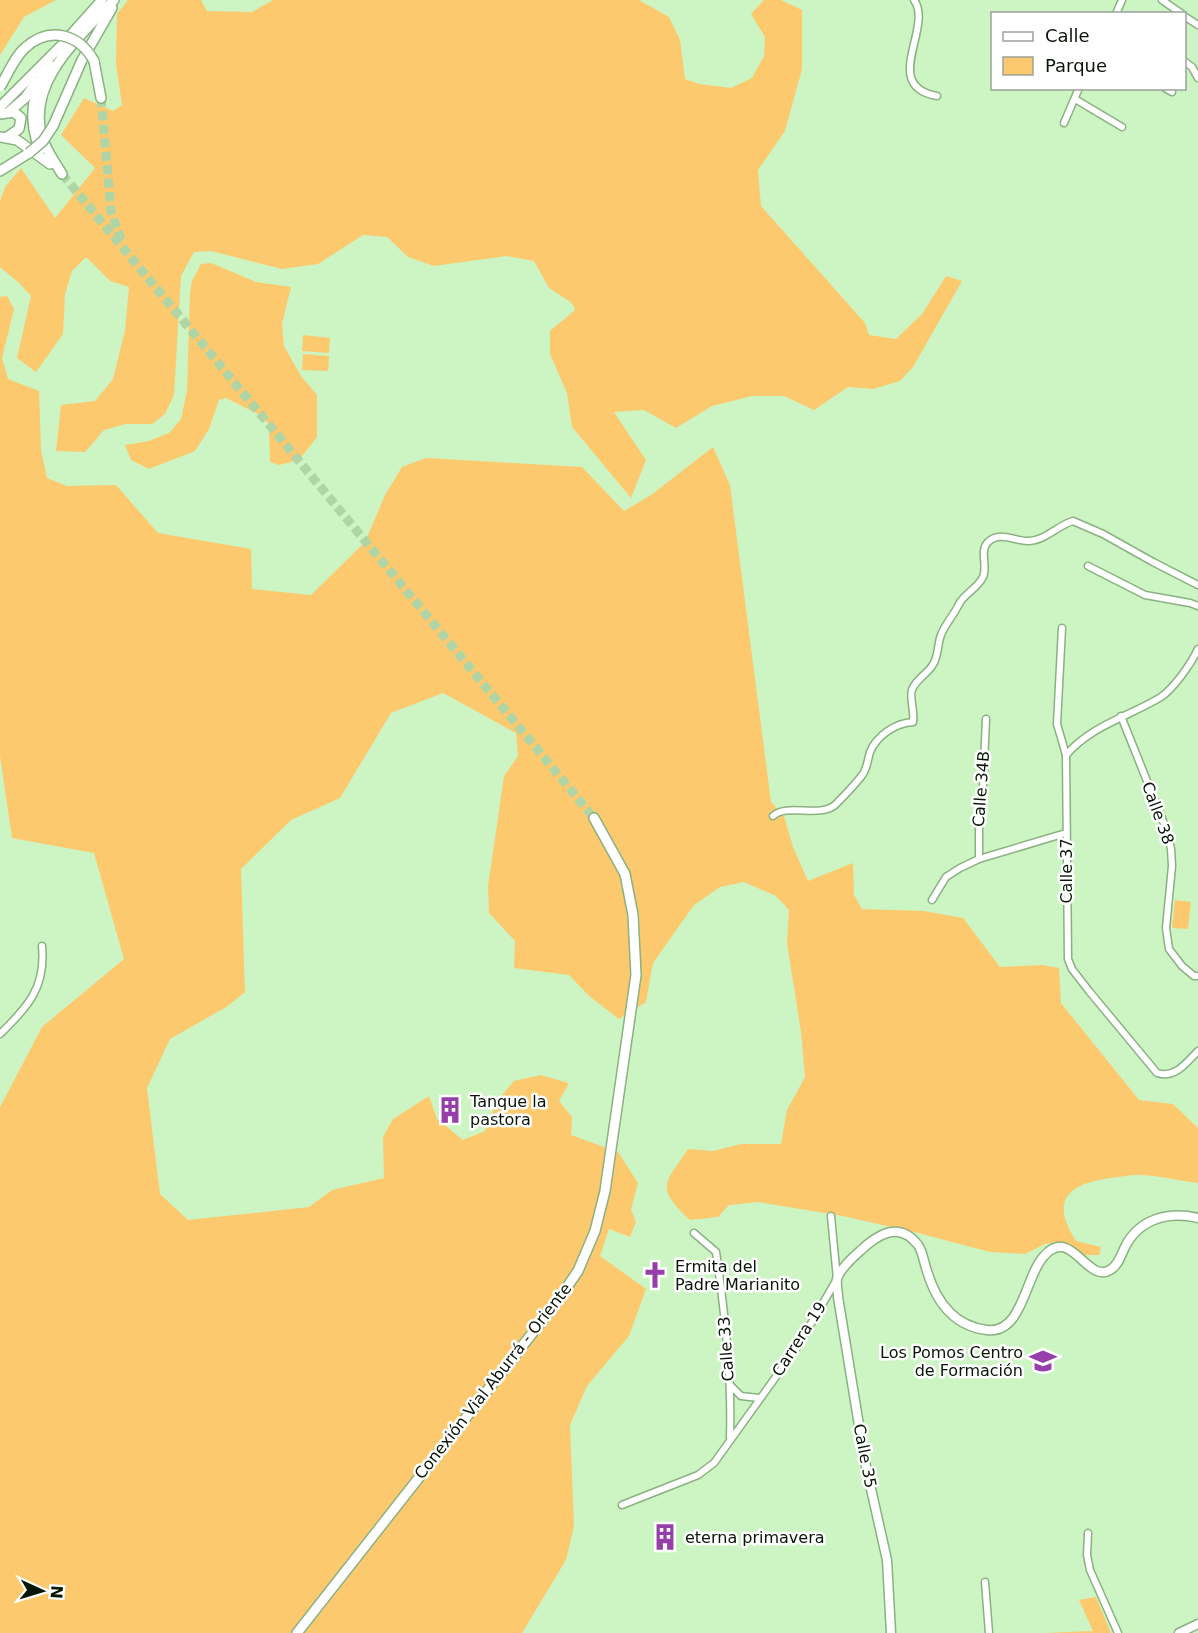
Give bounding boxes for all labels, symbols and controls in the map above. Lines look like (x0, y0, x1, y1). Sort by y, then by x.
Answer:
legend (991, 12, 1186, 90)
text: Calle (1045, 25, 1090, 46)
text: Parque (1045, 55, 1107, 76)
street label: Calle 34B (969, 750, 993, 828)
street label: Calle 38 (1138, 779, 1178, 847)
street label: Calle 37 (1057, 838, 1076, 904)
place label: Tanque la pastora (469, 1092, 547, 1129)
building icon: Tanque la pastora (435, 1095, 465, 1125)
place label: Ermita del Padre Marianito (675, 1257, 800, 1294)
church icon: Ermita del Padre Marianito (640, 1260, 670, 1290)
street label: Conexión Vial Aburrá - Oriente (411, 1279, 575, 1483)
street label: Carrera 19 (768, 1298, 830, 1380)
street label: Calle 33 (714, 1316, 738, 1382)
place label: Los Pomos Centro de Formación (880, 1343, 1023, 1380)
school or university icon: Los Pomos Centro de Formación (1028, 1346, 1058, 1376)
street label: Calle 35 (849, 1422, 881, 1490)
building icon: eterna primavera (650, 1522, 680, 1552)
place label: eterna primavera (685, 1528, 825, 1547)
north arrow (12, 1561, 72, 1621)
text: N (47, 1585, 66, 1599)

